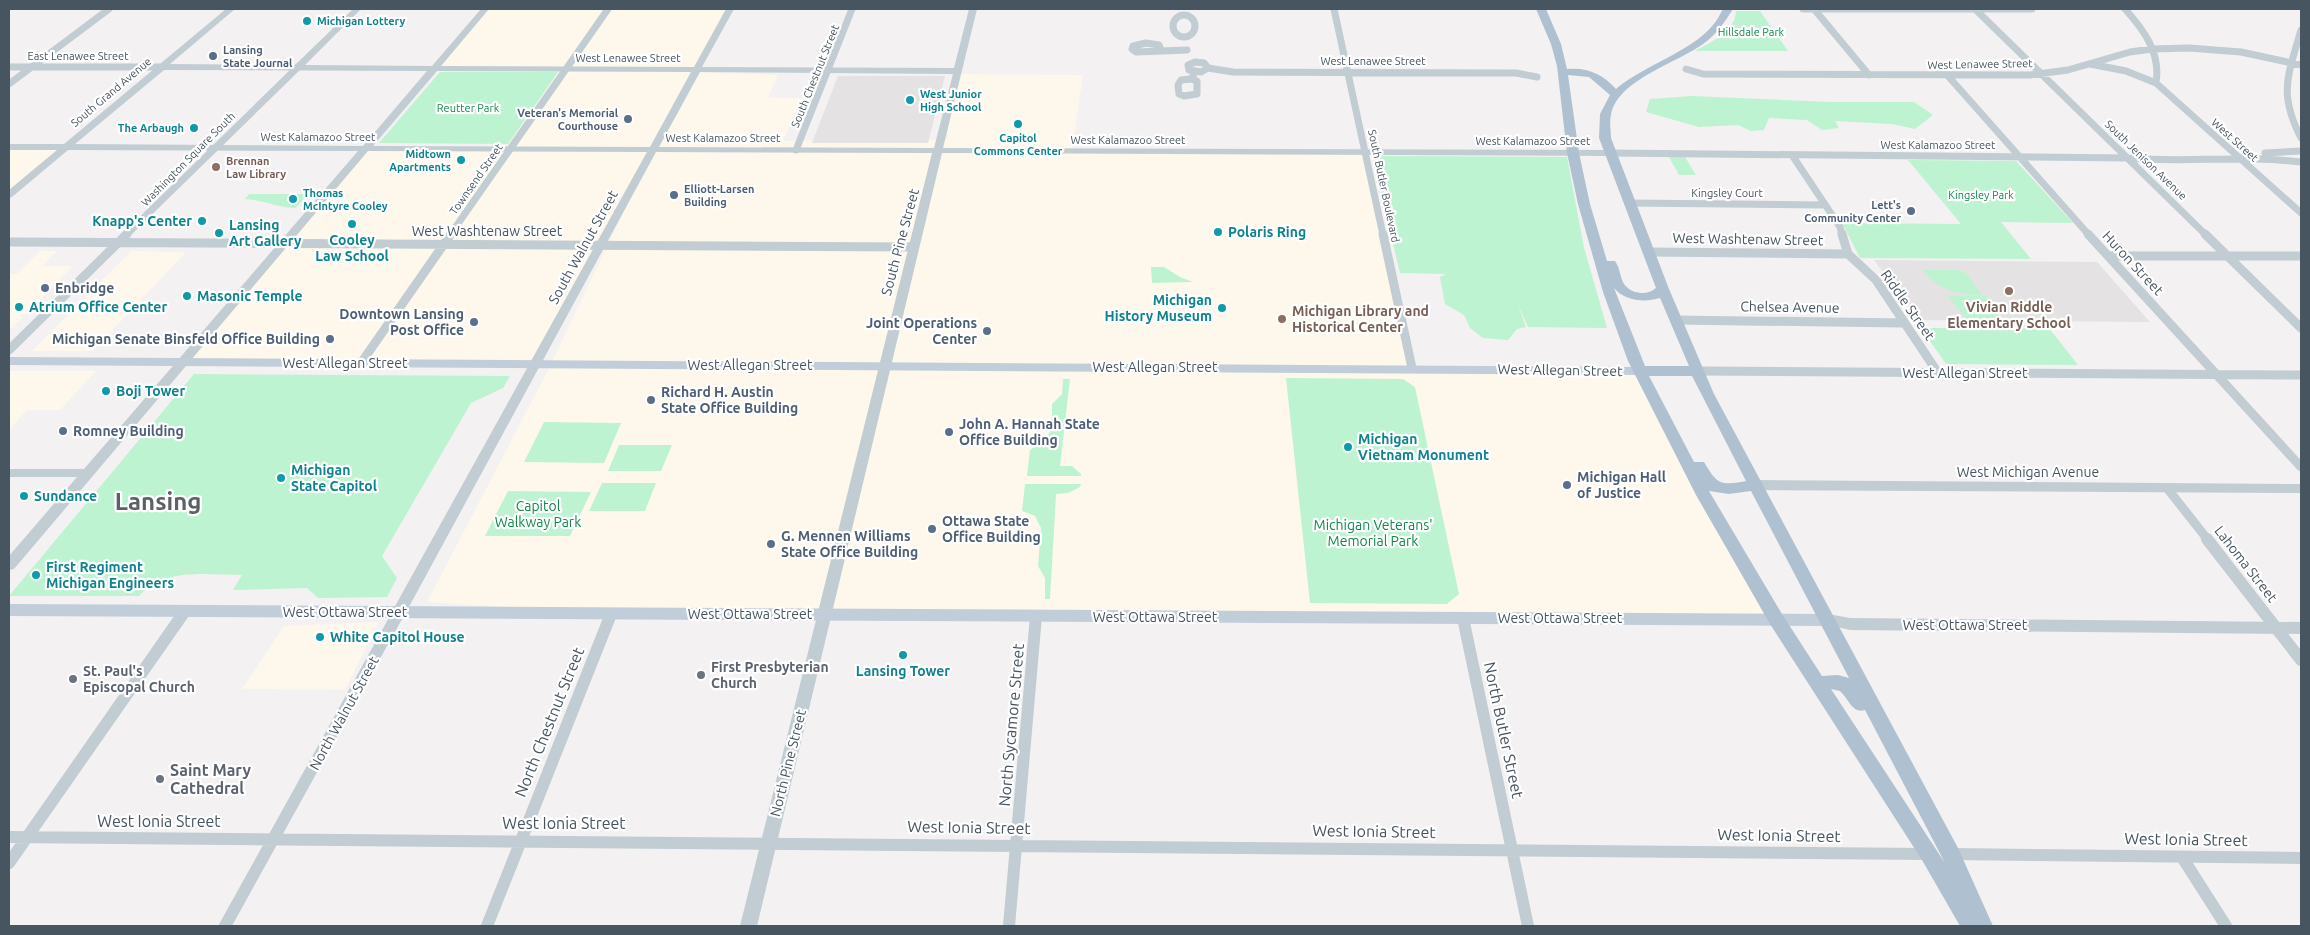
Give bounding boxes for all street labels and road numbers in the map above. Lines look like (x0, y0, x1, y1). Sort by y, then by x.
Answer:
street label: South Chestnut Street (789, 22, 841, 129)
street label: East Lenawee Street (28, 50, 129, 62)
street label: West Lenawee Street (575, 52, 681, 64)
street label: South Grand Avenue (68, 55, 154, 129)
street label: West Lenawee Street (1320, 55, 1426, 67)
street label: West Lenawee Street (1927, 57, 2033, 71)
street label: Washington Square South (139, 110, 237, 208)
street label: West Street (2209, 116, 2261, 164)
street label: South Jenison Avenue (2103, 118, 2189, 202)
street label: South Butler Boulevard (1366, 128, 1402, 244)
street label: West Kalamazoo Street (261, 131, 376, 143)
street label: West Kalamazoo Street (666, 132, 781, 144)
street label: West Kalamazoo Street (1071, 134, 1186, 146)
street label: West Kalamazoo Street (1476, 135, 1591, 147)
street label: West Kalamazoo Street (1881, 139, 1996, 151)
street label: Townsend Street (447, 141, 505, 217)
street label: South Pine Street (878, 186, 922, 297)
street label: South Walnut Street (545, 187, 621, 307)
street label: Kingsley Court (1691, 187, 1764, 199)
street label: West Washtenaw Street (412, 223, 563, 239)
street label: Huron Street (2099, 228, 2167, 299)
street label: West Washtenaw Street (1673, 230, 1824, 248)
street label: Riddle Street (1878, 267, 1938, 344)
street label: Chelsea Avenue (1740, 298, 1840, 316)
street label: West Allegan Street (283, 355, 408, 371)
street label: West Allegan Street (688, 357, 813, 373)
street label: West Allegan Street (1093, 359, 1218, 375)
street label: West Allegan Street (1497, 361, 1623, 379)
street label: West Allegan Street (1903, 365, 2028, 381)
street label: West Michigan Avenue (1957, 464, 2099, 480)
street label: Lahoma Street (2211, 523, 2281, 606)
street label: West Ottawa Street (283, 604, 408, 620)
street label: West Ottawa Street (688, 606, 813, 622)
street label: West Ottawa Street (1093, 609, 1218, 625)
street label: West Ottawa Street (1498, 610, 1623, 626)
street label: West Ottawa Street (1903, 617, 2028, 633)
street label: North Sycamore Street (995, 642, 1027, 807)
street label: North Chestnut Street (511, 644, 588, 799)
street label: North Walnut Street (306, 653, 382, 773)
street label: North Butler Street (1481, 660, 1527, 801)
street label: North Pine Street (767, 707, 809, 818)
street label: West Ionia Street (97, 812, 221, 830)
street label: West Ionia Street (502, 814, 626, 832)
street label: West Ionia Street (907, 817, 1032, 837)
street label: West Ionia Street (1312, 821, 1437, 841)
street label: West Ionia Street (1717, 825, 1842, 845)
street label: West Ionia Street (2124, 829, 2249, 849)

